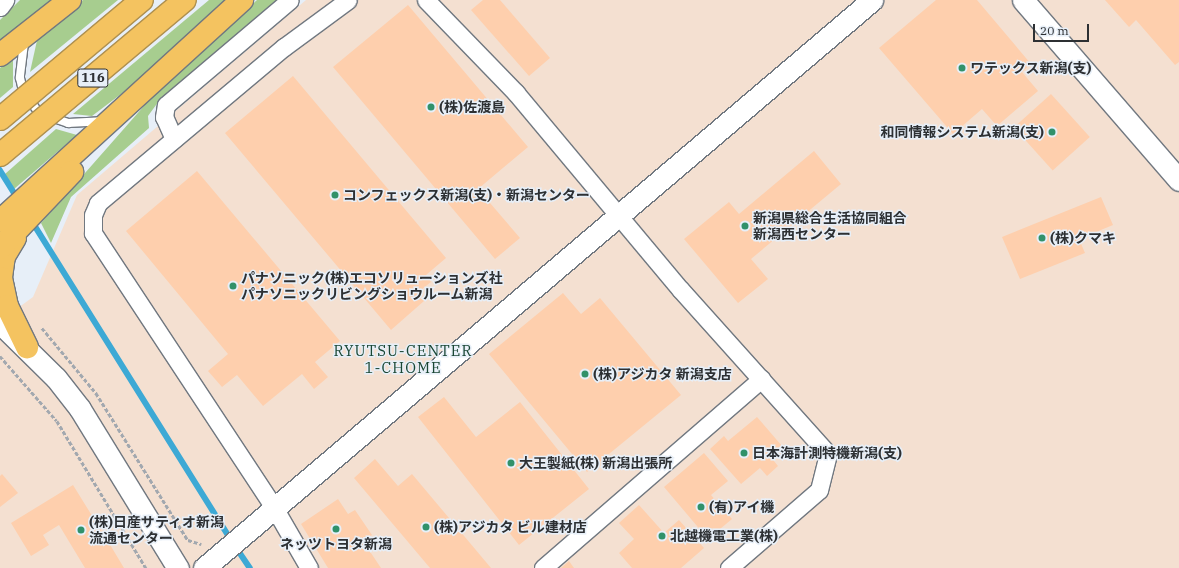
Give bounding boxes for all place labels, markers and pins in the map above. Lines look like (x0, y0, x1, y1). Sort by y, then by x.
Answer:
place label: ワテックス新潟(支) (970, 60, 1092, 76)
marker: ワテックス新潟(支) (957, 63, 967, 73)
place label: (株)佐渡島 (439, 99, 505, 115)
marker: (株)佐渡島 (426, 102, 436, 112)
place label: 和同情報システム新潟(支) (880, 124, 1044, 140)
marker: 和同情報システム新潟(支) (1047, 127, 1057, 137)
place label: コンフェックス新潟(支)・新潟センター (343, 187, 591, 203)
marker: コンフェックス新潟(支)・新潟センター (330, 190, 340, 200)
place label: 新潟県総合生活協同組合 新潟西センター (753, 210, 907, 242)
marker: 新潟県総合生活協同組合 新潟西センター (740, 221, 750, 231)
place label: (株)クマキ (1050, 230, 1116, 246)
marker: (株)クマキ (1037, 233, 1047, 243)
place label: パナソニック(株)エコソリューションズ社 パナソニックリビングショウルーム新潟 (241, 270, 503, 302)
marker: パナソニック(株)エコソリューションズ社 パナソニックリビングショウルーム新潟 (228, 281, 238, 291)
place label: (株)アジカタ 新潟支店 (593, 366, 732, 382)
marker: (株)アジカタ 新潟支店 (580, 369, 590, 379)
place label: 日本海計測特機新潟(支) (752, 445, 902, 461)
marker: 日本海計測特機新潟(支) (739, 448, 749, 458)
place label: 大王製紙(株) 新潟出張所 (519, 455, 672, 471)
marker: 大王製紙(株) 新潟出張所 (506, 458, 516, 468)
place label: (有)アイ機 (709, 499, 775, 515)
marker: (有)アイ機 (696, 502, 706, 512)
place label: (株)日産サティオ新潟 流通センター (89, 514, 225, 546)
place label: (株)アジカタ ビル建材店 (434, 519, 587, 535)
marker: (株)アジカタ ビル建材店 (421, 522, 431, 532)
marker: ネッツトヨタ新潟 (331, 524, 341, 534)
marker: (株)日産サティオ新潟 流通センター (76, 525, 86, 535)
place label: 北越機電工業(株) (670, 528, 778, 544)
marker: 北越機電工業(株) (657, 531, 667, 541)
place label: ネッツトヨタ新潟 (280, 536, 392, 552)

